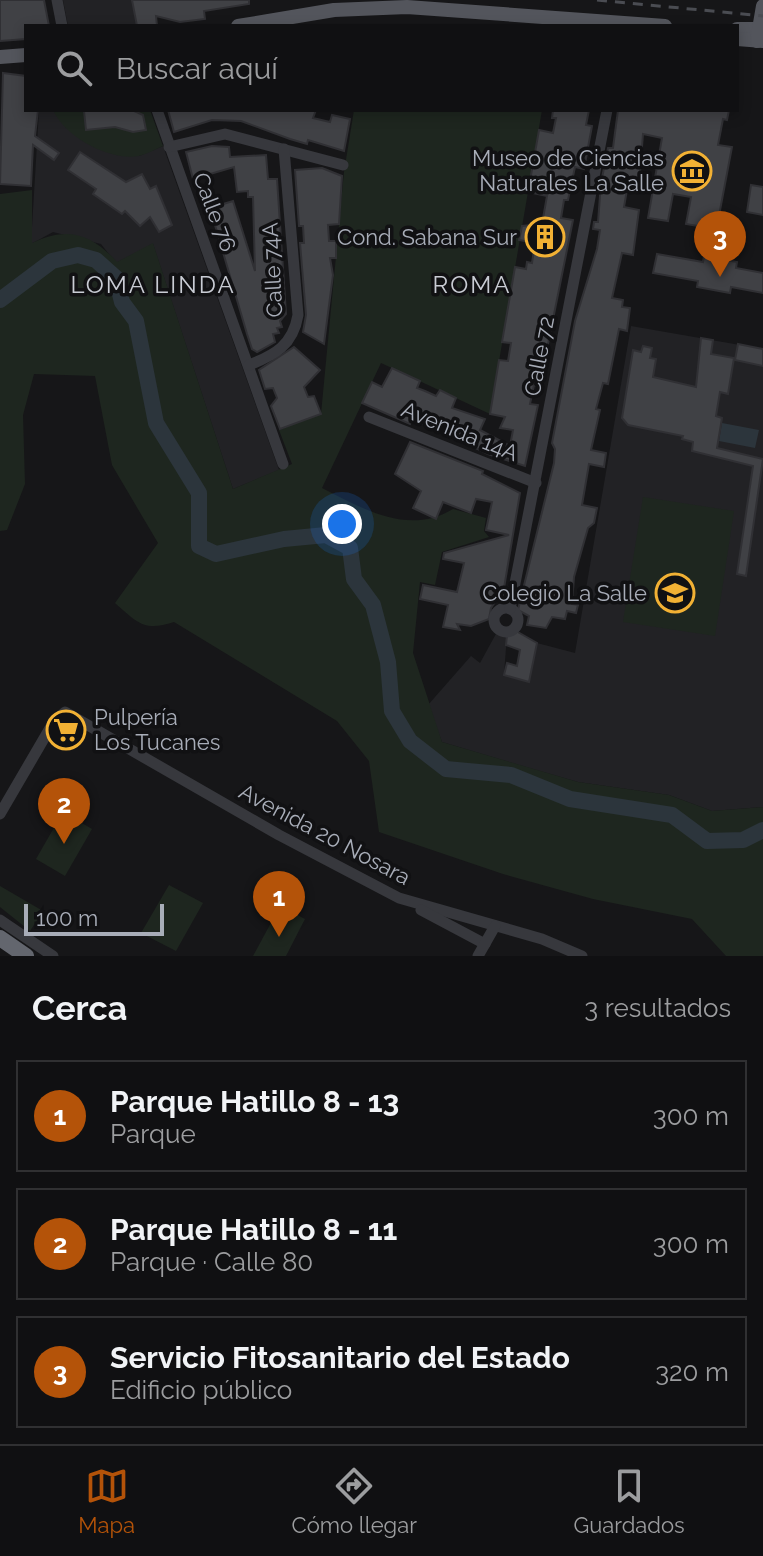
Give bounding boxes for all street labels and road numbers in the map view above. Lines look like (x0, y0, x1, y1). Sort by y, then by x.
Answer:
street label: Calle 76 (188, 169, 242, 255)
street label: Calle 74A (257, 222, 287, 318)
street label: Calle 72 (519, 314, 559, 398)
street label: Avenida 14A (398, 396, 522, 466)
street label: Avenida 20 Nosara (235, 778, 415, 890)

